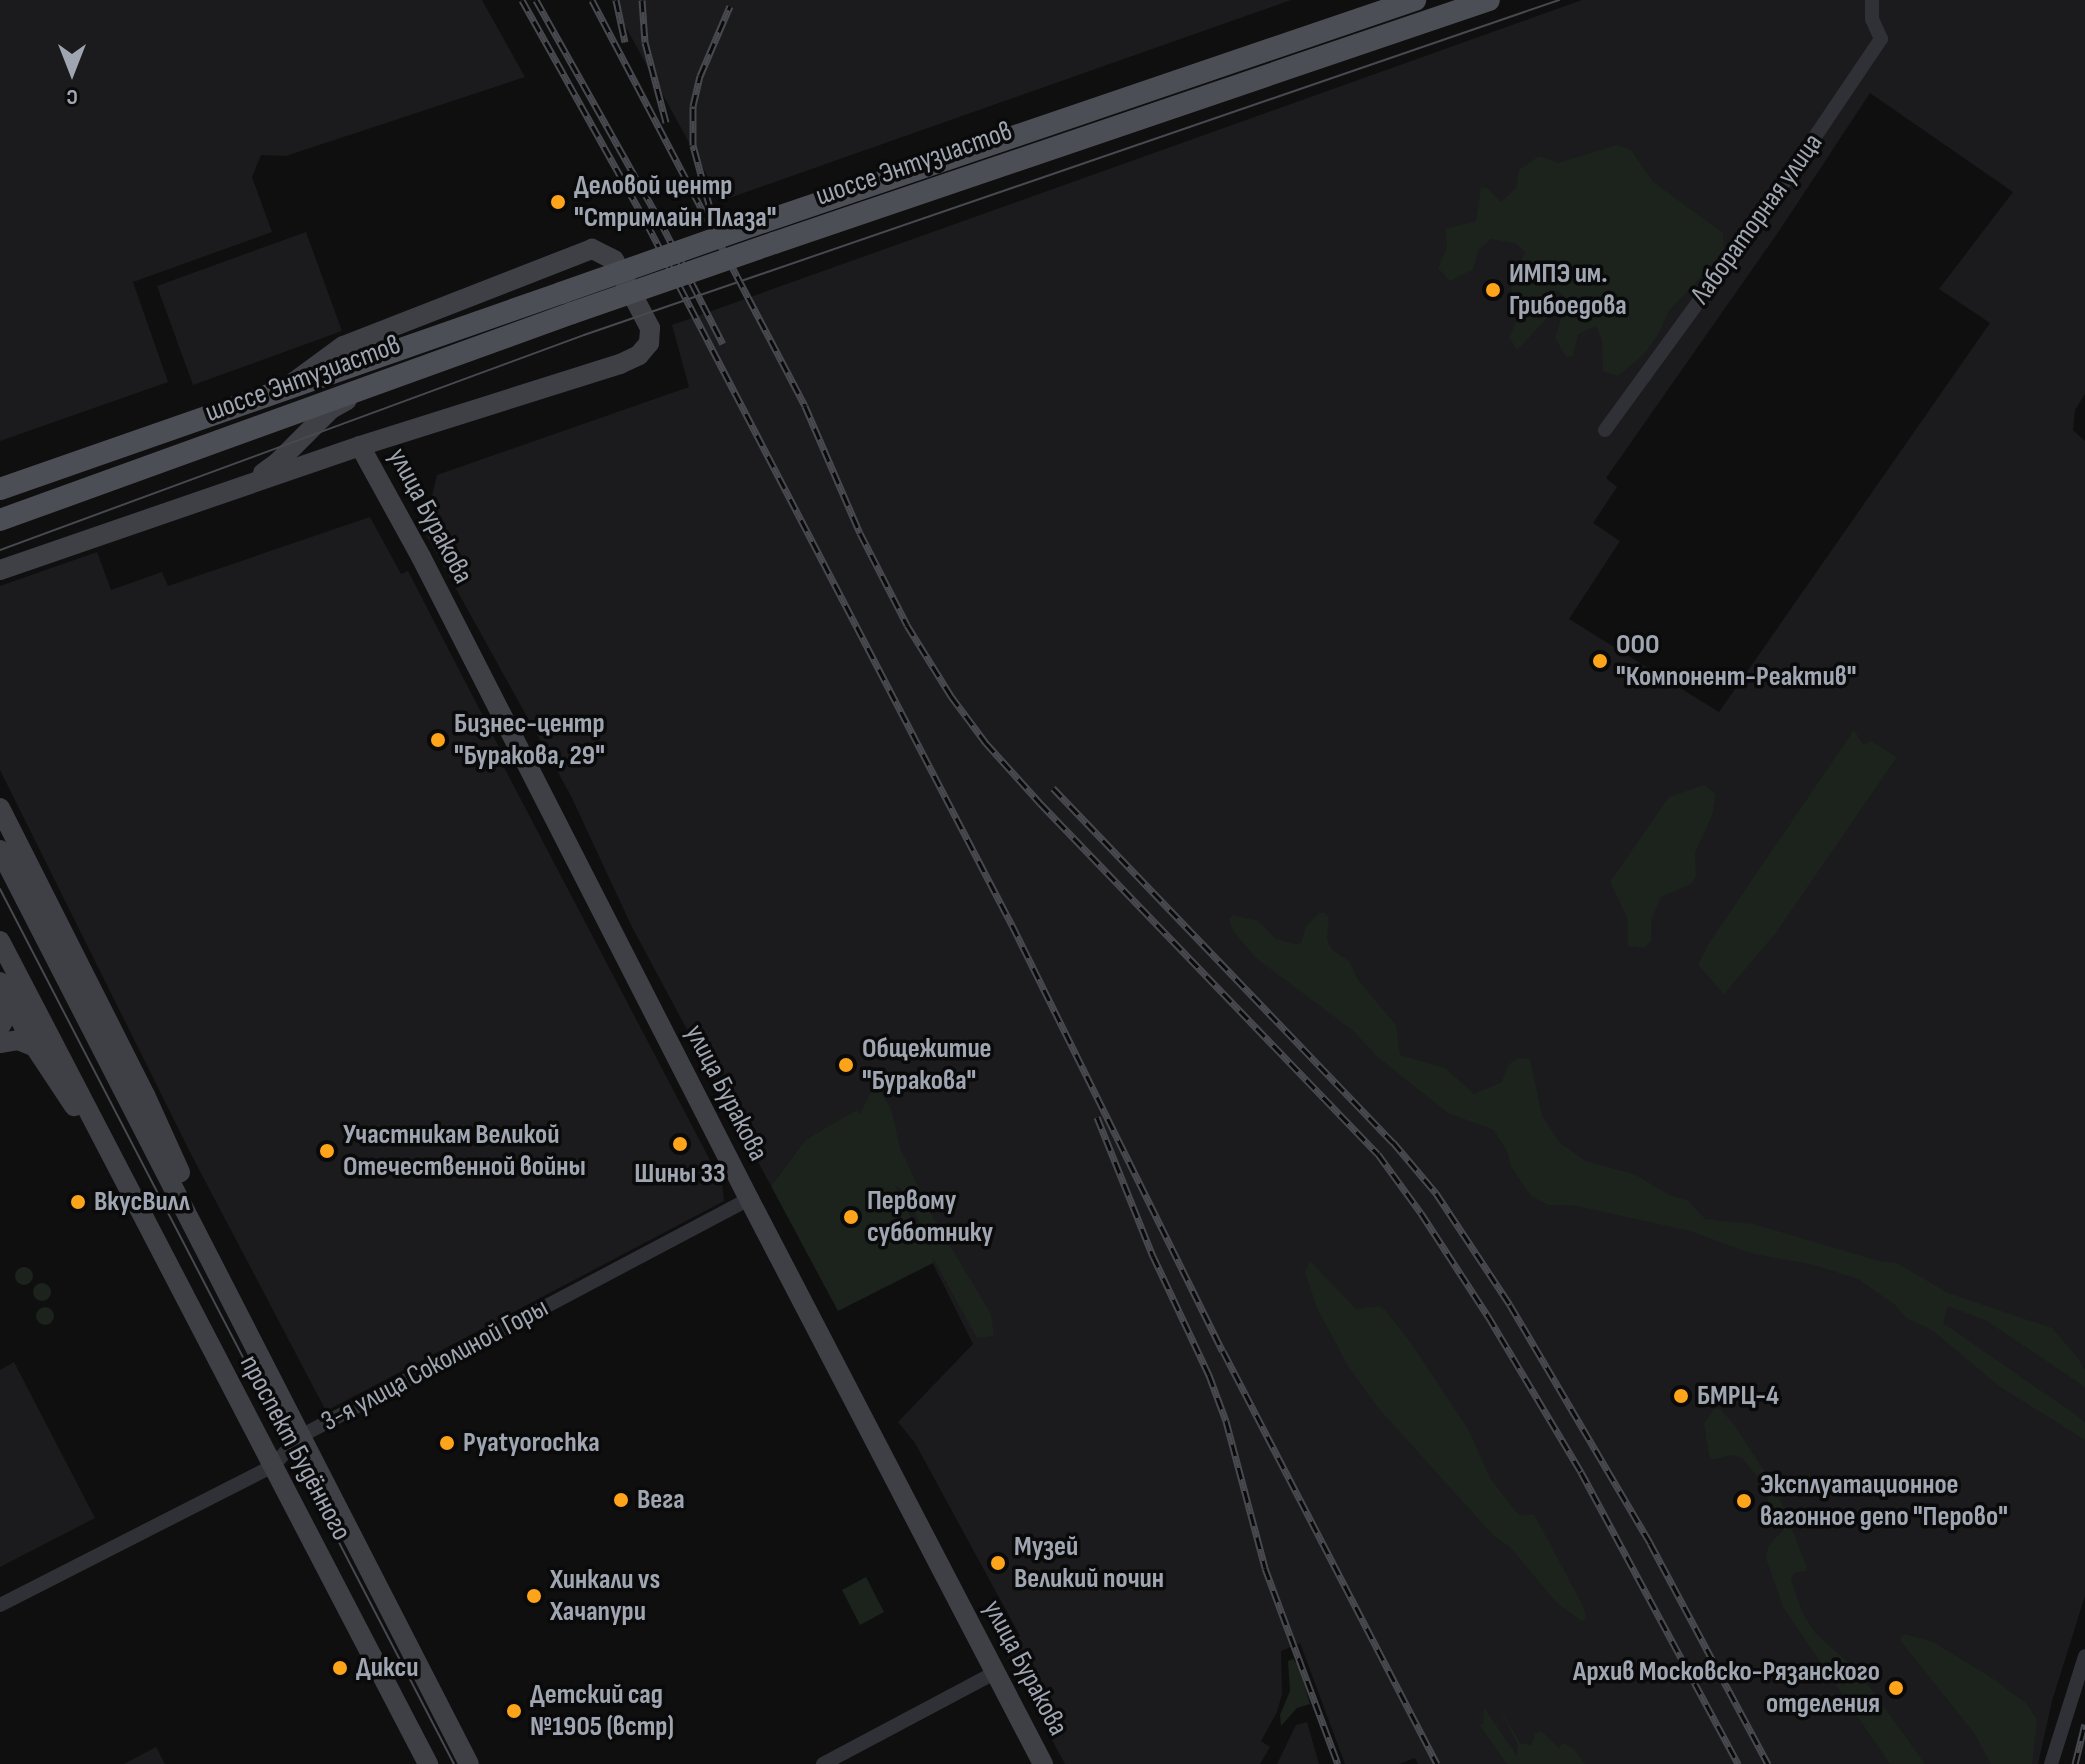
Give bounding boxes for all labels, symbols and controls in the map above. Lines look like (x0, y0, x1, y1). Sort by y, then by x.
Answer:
north arrow (32, 32, 112, 112)
text: С (66, 83, 78, 110)
street label: шоссе Энтузиастов (811, 115, 1017, 213)
street label: Лабораторная улица (1684, 127, 1830, 311)
place label: Деловой центр "Стримлайн Плаза" (574, 169, 776, 235)
marker: Деловой центр "Стримлайн Плаза" (549, 193, 567, 211)
place label: ИМПЭ им. Грибоедова (1509, 257, 1627, 323)
marker: ИМПЭ им. Грибоедова (1484, 281, 1502, 299)
street label: шоссе Энтузиастов (201, 328, 405, 430)
street label: улица Буракова (380, 443, 480, 589)
place label: ООО "Компонент-Реактив" (1616, 628, 1857, 694)
marker: ООО "Компонент-Реактив" (1591, 652, 1609, 670)
place label: Бизнес-центр "Буракова, 29" (454, 707, 605, 773)
marker: Бизнес-центр "Буракова, 29" (429, 731, 447, 749)
street label: улица Буракова (677, 1019, 775, 1167)
place label: Общежитие "Буракова" (862, 1032, 992, 1098)
marker: Общежитие "Буракова" (837, 1056, 855, 1074)
place label: Участникам Великой Отечественной войны (343, 1118, 586, 1184)
marker: Шины 33 (671, 1135, 689, 1153)
marker: Участникам Великой Отечественной войны (318, 1142, 336, 1160)
place label: Шины 33 (634, 1157, 726, 1191)
place label: Первому субботнику (867, 1184, 993, 1250)
place label: ВкусВилл (94, 1185, 190, 1219)
marker: ВкусВилл (69, 1193, 87, 1211)
marker: Первому субботнику (842, 1208, 860, 1226)
street label: 3-я улица Соколиной Горы (316, 1291, 554, 1439)
street label: проспект Будённого (232, 1350, 358, 1546)
place label: БМРЦ-4 (1697, 1379, 1779, 1413)
marker: БМРЦ-4 (1672, 1387, 1690, 1405)
place label: Pyatyorochka (463, 1426, 600, 1460)
marker: Pyatyorochka (438, 1434, 456, 1452)
place label: Эксплуатационное вагонное депо "Перово" (1760, 1468, 2008, 1534)
place label: Вега (637, 1483, 685, 1517)
marker: Вега (612, 1491, 630, 1509)
marker: Эксплуатационное вагонное депо "Перово" (1735, 1492, 1753, 1510)
place label: Музей Великий почин (1014, 1530, 1164, 1596)
marker: Музей Великий почин (989, 1554, 1007, 1572)
place label: Хинкали vs Хачапури (550, 1563, 660, 1629)
marker: Хинкали vs Хачапури (525, 1587, 543, 1605)
street label: улица Буракова (975, 1595, 1075, 1741)
place label: Дикси (356, 1651, 418, 1685)
place label: Архив Московско-Рязанского отделения (1573, 1655, 1880, 1721)
marker: Дикси (331, 1659, 349, 1677)
place label: Детский сад №1905 (встр) (530, 1678, 674, 1744)
marker: Архив Московско-Рязанского отделения (1887, 1679, 1905, 1697)
marker: Детский сад №1905 (встр) (505, 1702, 523, 1720)

